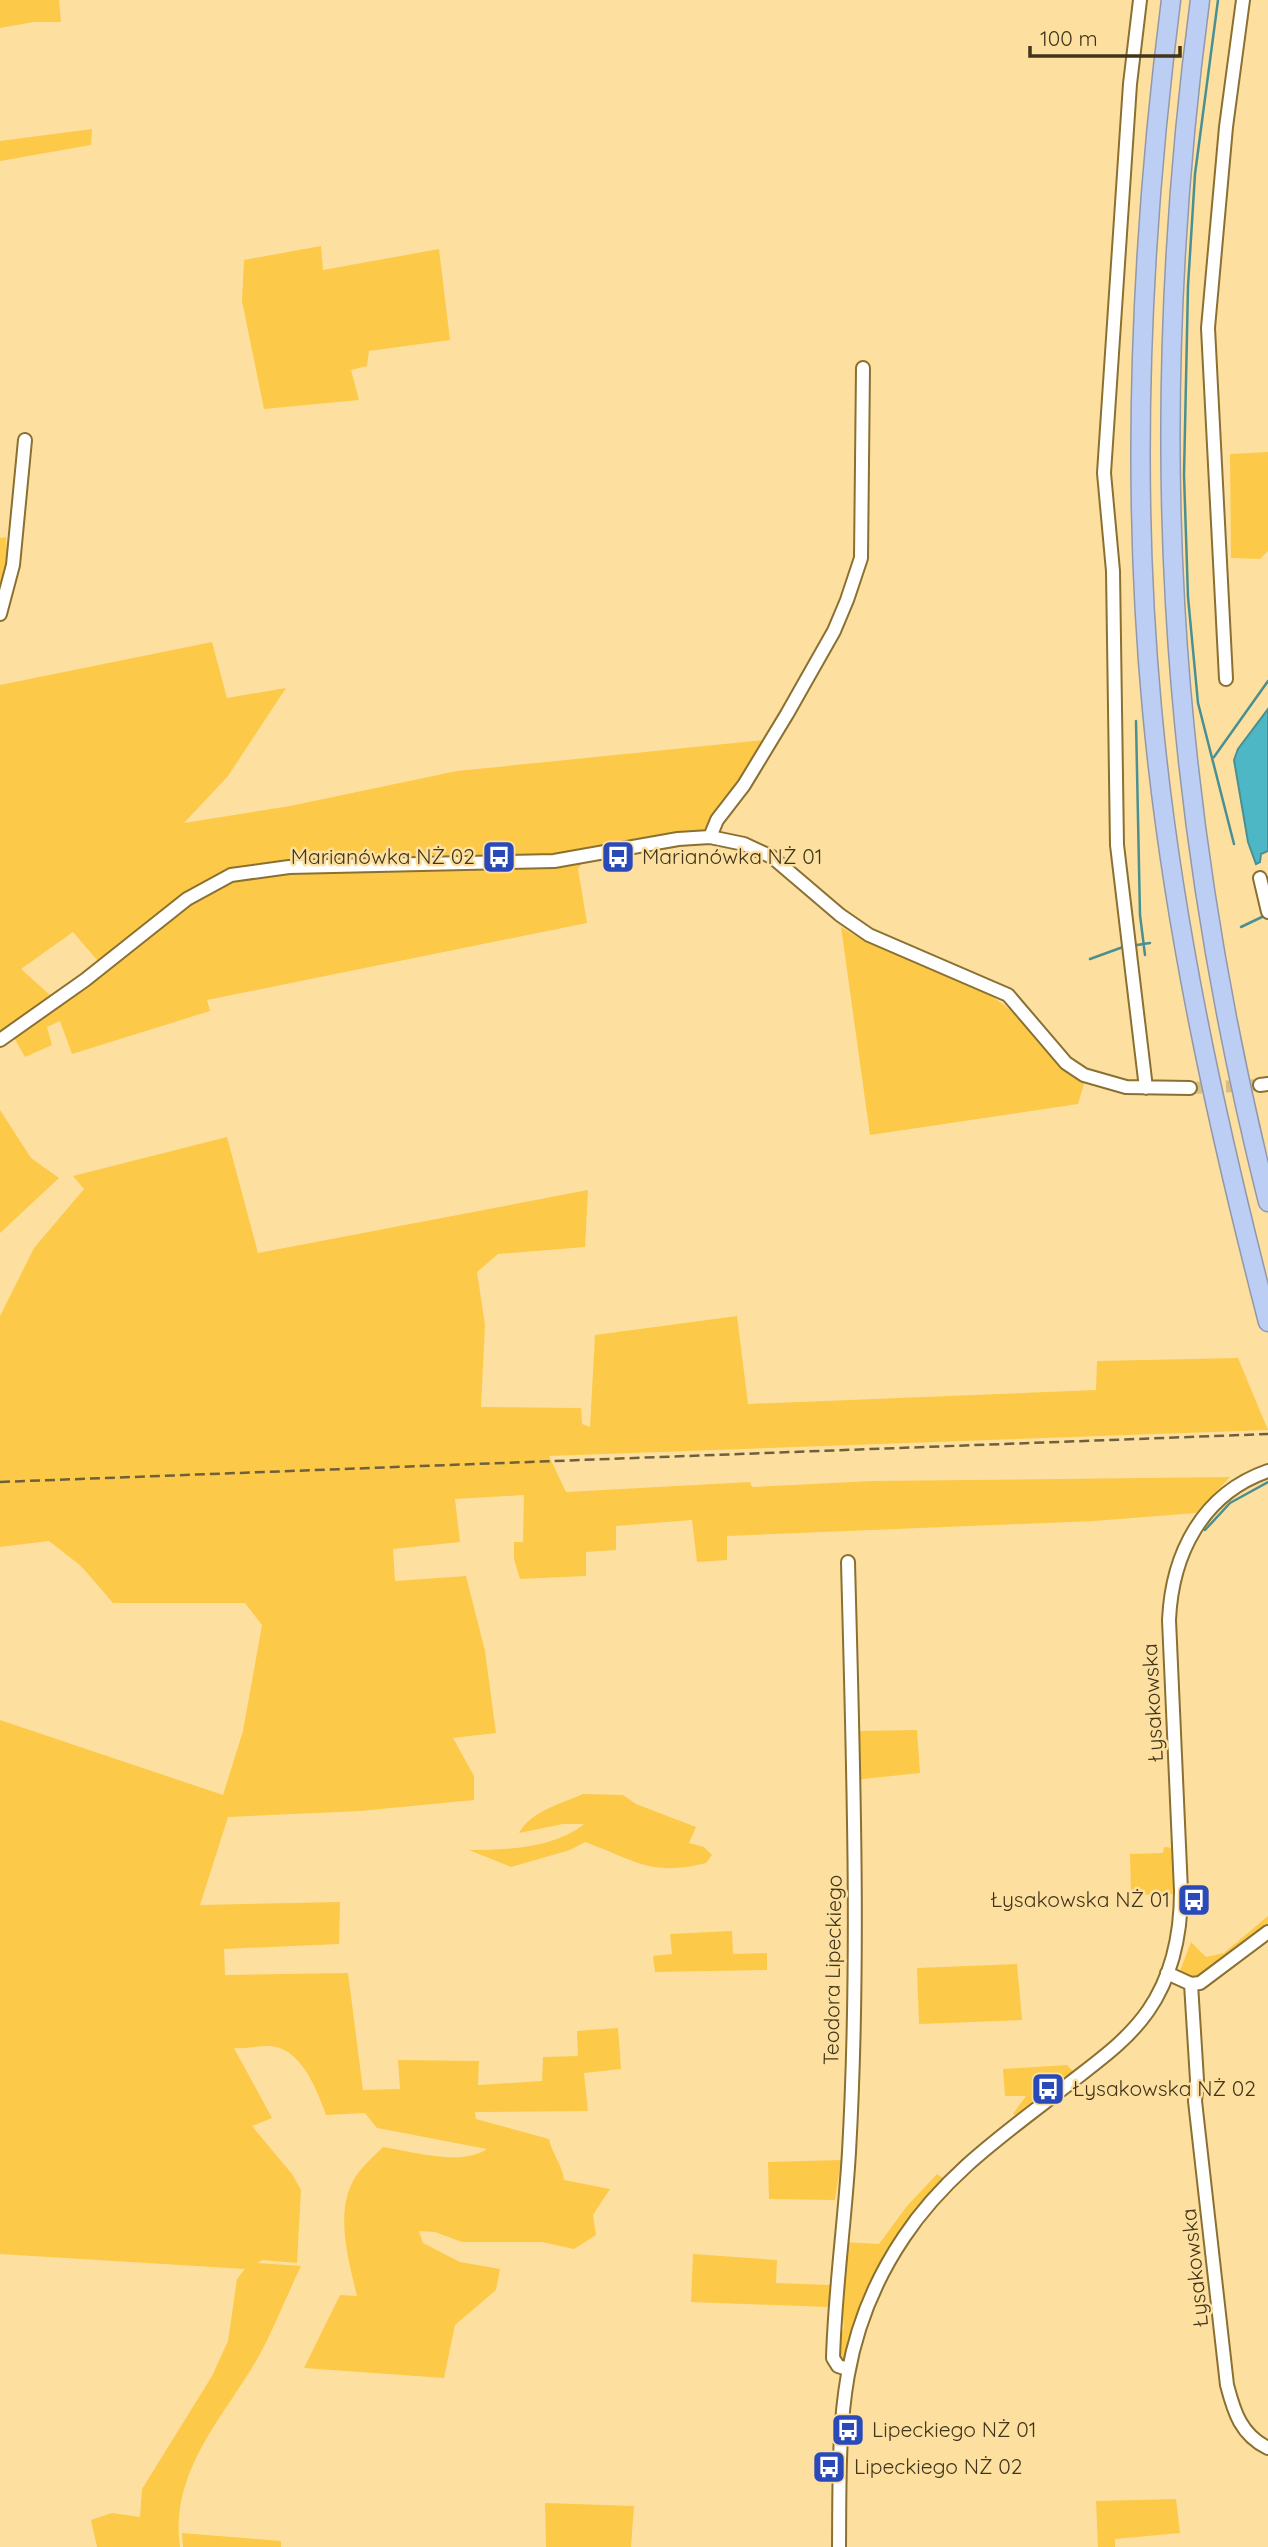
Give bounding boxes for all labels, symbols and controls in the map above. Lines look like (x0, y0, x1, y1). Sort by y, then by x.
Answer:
scale bar (1030, 14, 1180, 58)
text: 100 m (1040, 25, 1098, 51)
bus stop icon: Marianówka NŻ 02 (480, 838, 518, 876)
bus stop icon: Marianówka NŻ 01 (599, 838, 637, 876)
place label: Marianówka NŻ 02 (291, 843, 475, 869)
place label: Marianówka NŻ 01 (642, 843, 822, 869)
street label: Łysakowska (1136, 1643, 1168, 1763)
street label: Teodora Lipeckiego (817, 1875, 847, 2065)
bus stop icon: Łysakowska NŻ 01 (1175, 1881, 1213, 1919)
place label: Łysakowska NŻ 01 (990, 1886, 1170, 1912)
bus stop icon: Łysakowska NŻ 02 (1029, 2070, 1067, 2108)
place label: Łysakowska NŻ 02 (1072, 2075, 1256, 2101)
street label: Łysakowska (1175, 2207, 1213, 2329)
bus stop icon: Lipeckiego NŻ 01 (829, 2411, 867, 2449)
place label: Lipeckiego NŻ 01 (872, 2416, 1037, 2442)
bus stop icon: Lipeckiego NŻ 02 (810, 2448, 848, 2486)
place label: Lipeckiego NŻ 02 (854, 2453, 1022, 2479)

